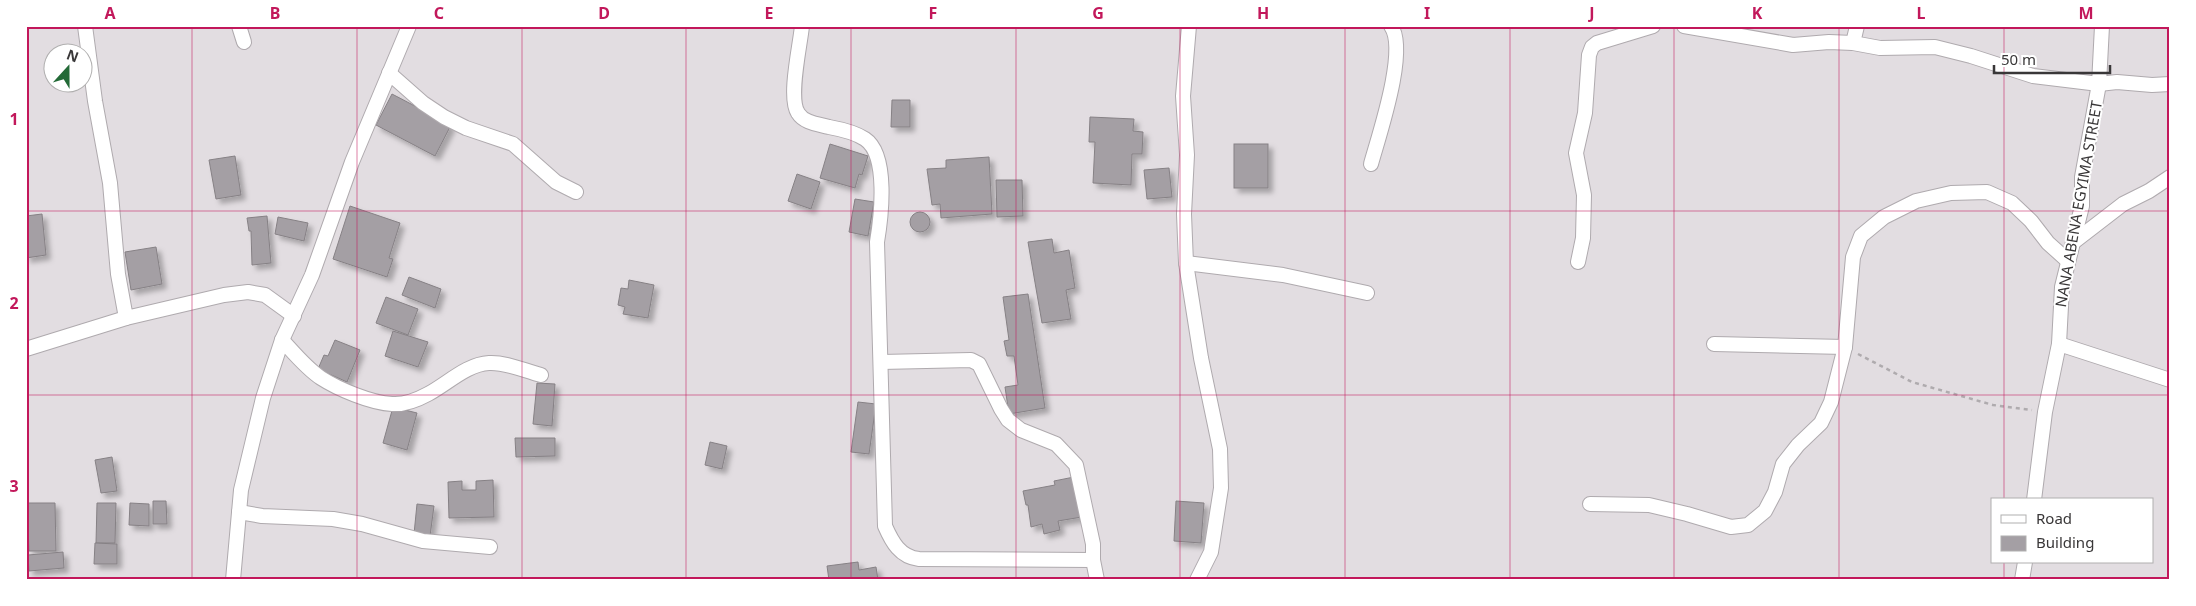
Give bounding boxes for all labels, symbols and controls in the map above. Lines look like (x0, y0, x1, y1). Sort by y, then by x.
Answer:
text: A (104, 2, 116, 24)
text: B (270, 2, 280, 24)
text: C (434, 2, 444, 24)
text: D (598, 2, 610, 24)
text: E (765, 2, 774, 24)
text: F (929, 2, 937, 24)
text: G (1092, 2, 1104, 24)
text: H (1257, 2, 1269, 24)
text: I (1424, 2, 1430, 24)
text: J (1587, 2, 1595, 24)
text: K (1752, 2, 1763, 24)
text: L (1917, 2, 1926, 24)
text: M (2078, 2, 2094, 24)
north arrow (42, 42, 92, 92)
scale bar (1994, 42, 2110, 74)
text: N (64, 44, 82, 66)
text: 50 m (2001, 49, 2036, 69)
street label: NANA ABENA EGYIMA STREET (2050, 98, 2106, 309)
text: 1 (9, 108, 19, 130)
text: 2 (9, 292, 19, 314)
text: 3 (9, 475, 19, 497)
legend (1991, 498, 2154, 564)
text: Road (2036, 508, 2072, 528)
text: Building (2036, 532, 2094, 552)

